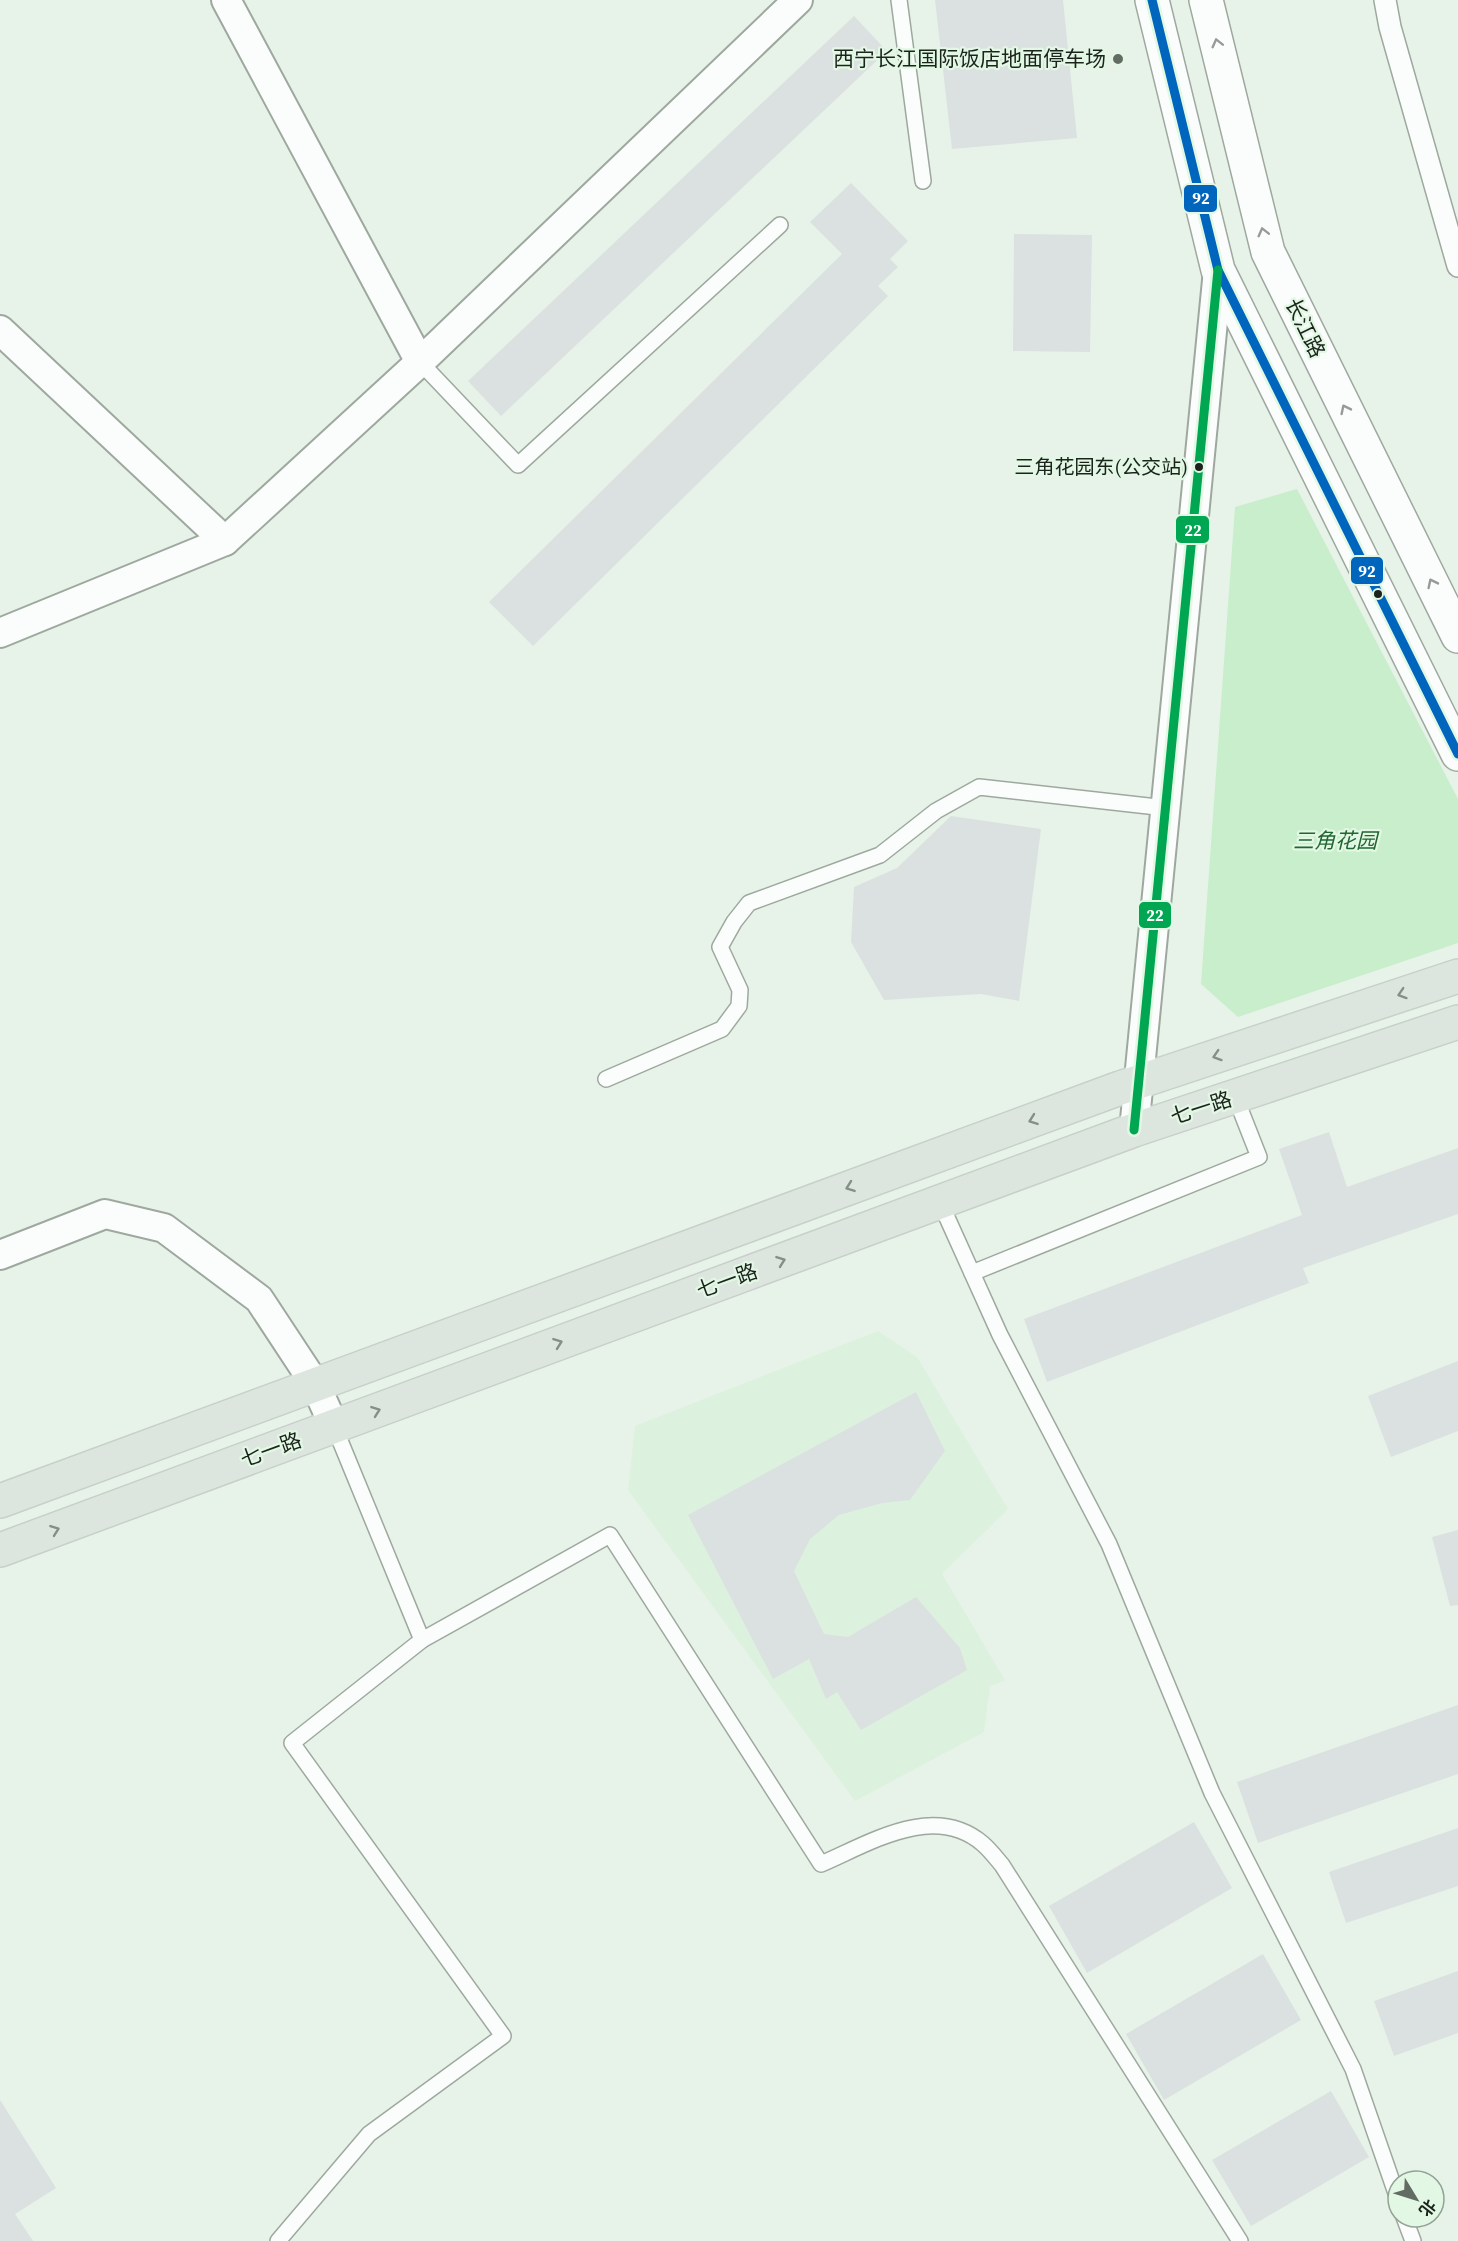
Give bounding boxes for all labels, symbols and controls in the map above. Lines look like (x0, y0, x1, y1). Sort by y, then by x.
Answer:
one-way arrow (1211, 38, 1224, 48)
place label: 西宁长江国际饭店地面停车场 (833, 44, 1106, 73)
marker: 西宁长江国际饭店地面停车场 (1111, 52, 1125, 66)
line badge: 92 (1183, 184, 1218, 213)
text: 92 (1192, 187, 1210, 209)
one-way arrow (1257, 228, 1270, 238)
street label: 长江路 (1279, 293, 1332, 362)
one-way arrow (1341, 404, 1353, 415)
place label: 三角花园东(公交站) (1014, 453, 1188, 481)
marker: 三角花园东(公交站) (1193, 461, 1205, 473)
line badge: 22 (1175, 515, 1210, 544)
text: 22 (1184, 519, 1202, 541)
line badge: 92 (1350, 556, 1384, 585)
text: 92 (1358, 560, 1376, 582)
one-way arrow (1428, 579, 1439, 590)
unlabelled marker (1372, 588, 1384, 600)
park label: 三角花园 (1293, 826, 1380, 855)
line badge: 22 (1138, 901, 1172, 929)
text: 22 (1146, 904, 1164, 926)
one-way arrow (1398, 987, 1408, 999)
one-way arrow (1213, 1048, 1223, 1061)
street label: 七一路 (1166, 1084, 1235, 1131)
one-way arrow (1028, 1112, 1039, 1125)
one-way arrow (845, 1180, 856, 1192)
one-way arrow (775, 1255, 785, 1268)
street label: 七一路 (692, 1256, 761, 1305)
one-way arrow (553, 1338, 563, 1351)
one-way arrow (369, 1406, 380, 1418)
street label: 七一路 (236, 1425, 305, 1474)
one-way arrow (49, 1524, 60, 1537)
north arrow (1386, 2169, 1446, 2229)
text: 北 (1414, 2195, 1441, 2221)

